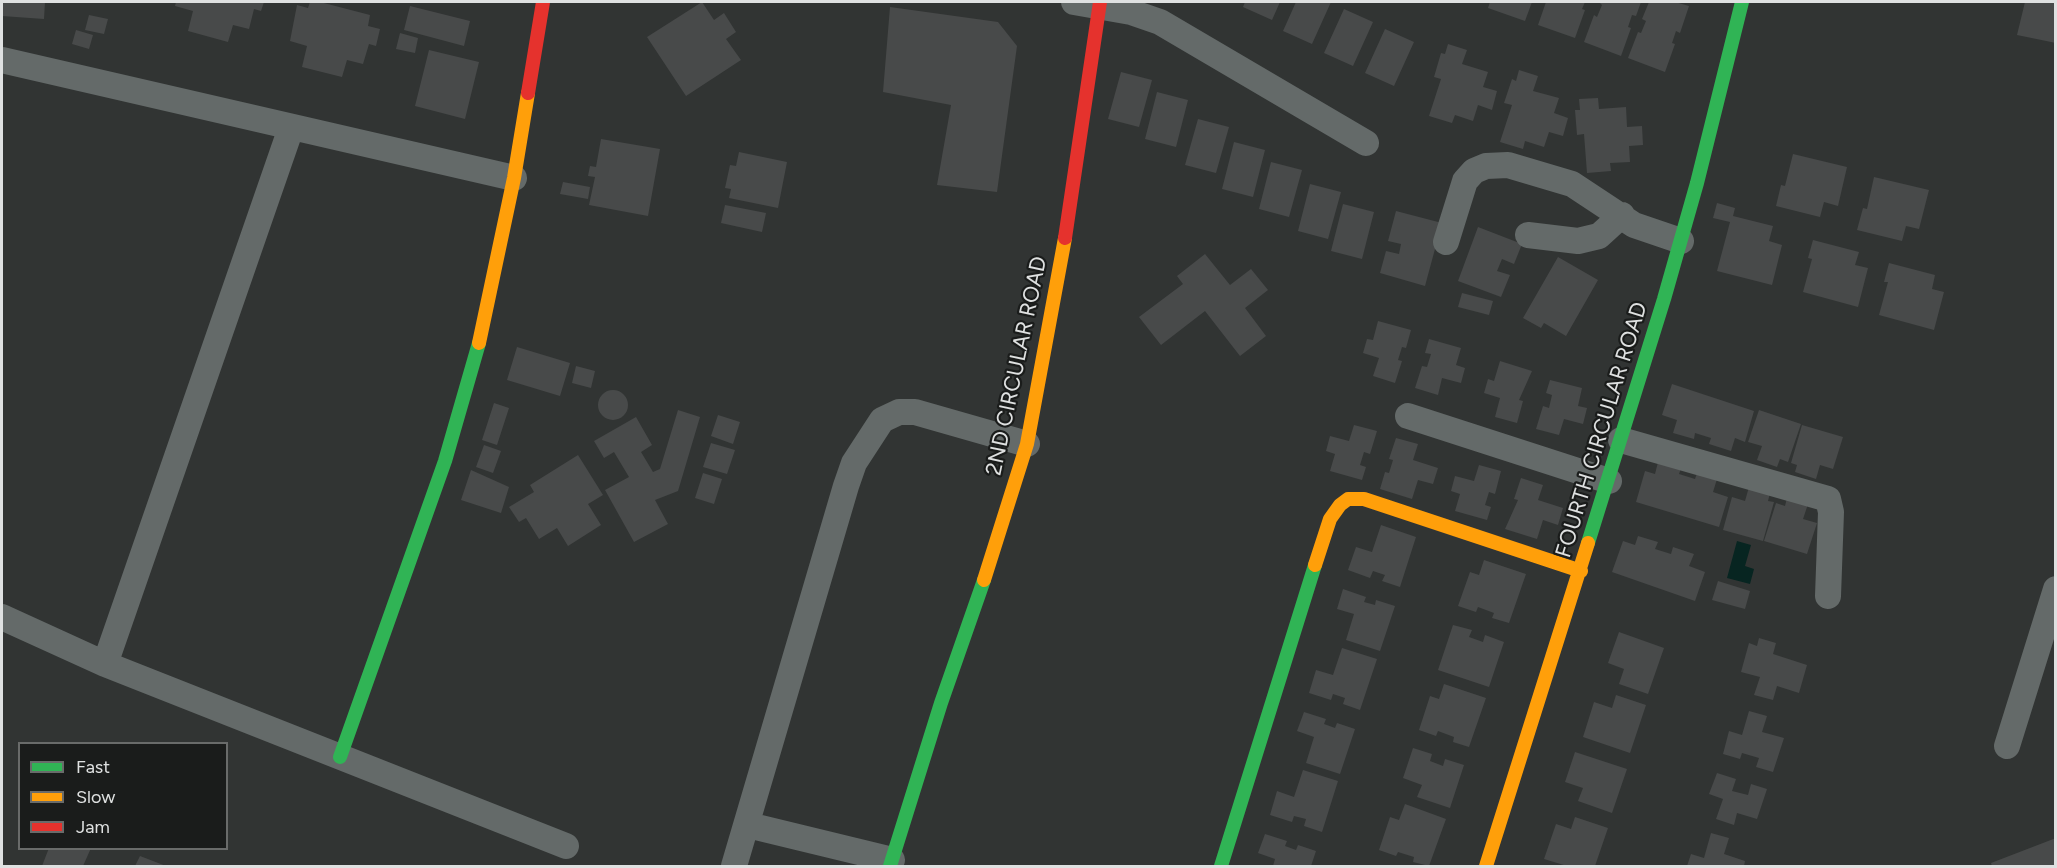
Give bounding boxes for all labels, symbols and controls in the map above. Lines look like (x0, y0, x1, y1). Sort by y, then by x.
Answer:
street label: 2ND CIRCULAR ROAD (981, 254, 1053, 478)
street label: FOURTH CIRCULAR ROAD (1551, 299, 1653, 561)
legend (18, 742, 228, 850)
text: Fast (76, 756, 110, 778)
text: Slow (76, 786, 115, 808)
text: Jam (76, 816, 110, 838)

